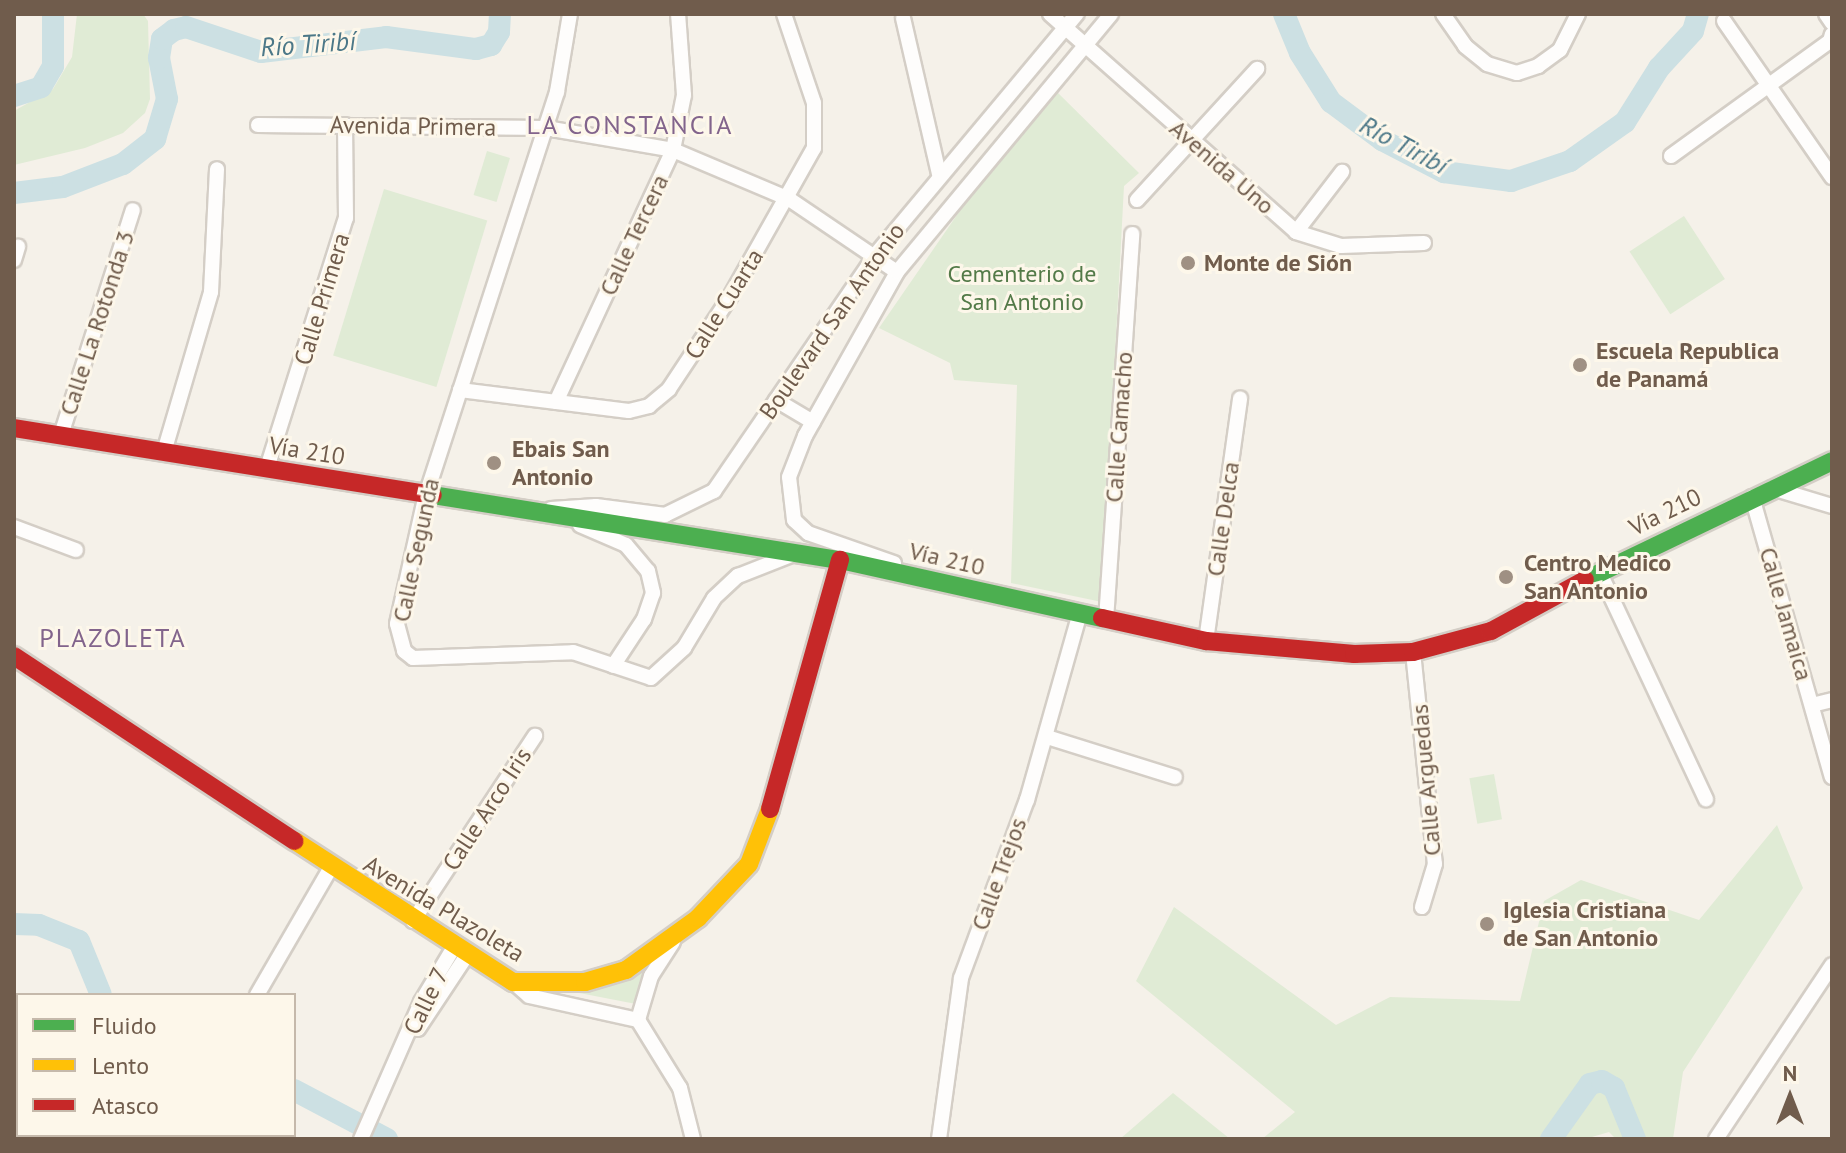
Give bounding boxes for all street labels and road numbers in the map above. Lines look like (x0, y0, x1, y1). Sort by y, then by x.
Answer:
street label: Avenida Primera (330, 110, 496, 142)
street label: Avenida Uno (1164, 114, 1280, 220)
street label: Calle Tercera (593, 170, 675, 300)
street label: Boulevard San Antonio (753, 217, 911, 425)
street label: Calle La Rotonda 3 (54, 227, 140, 419)
street label: Calle Primera (288, 229, 356, 369)
street label: Calle Cuarta (679, 243, 769, 365)
street label: Calle Camacho (1099, 351, 1139, 503)
street label: Vía 210 (267, 431, 347, 471)
street label: Calle Delca (1201, 460, 1245, 578)
street label: Calle Segunda (387, 475, 445, 625)
street label: Vía 210 (1624, 482, 1706, 542)
street label: Vía 210 (906, 536, 988, 582)
street label: Calle Jamaica (1753, 544, 1819, 684)
street label: Calle Arguedas (1405, 703, 1447, 857)
street label: Calle Arco Iris (436, 742, 538, 876)
street label: Calle Trejos (965, 813, 1033, 935)
street label: Avenida Plazoleta (358, 850, 530, 968)
street label: Calle 7 (398, 963, 454, 1039)

